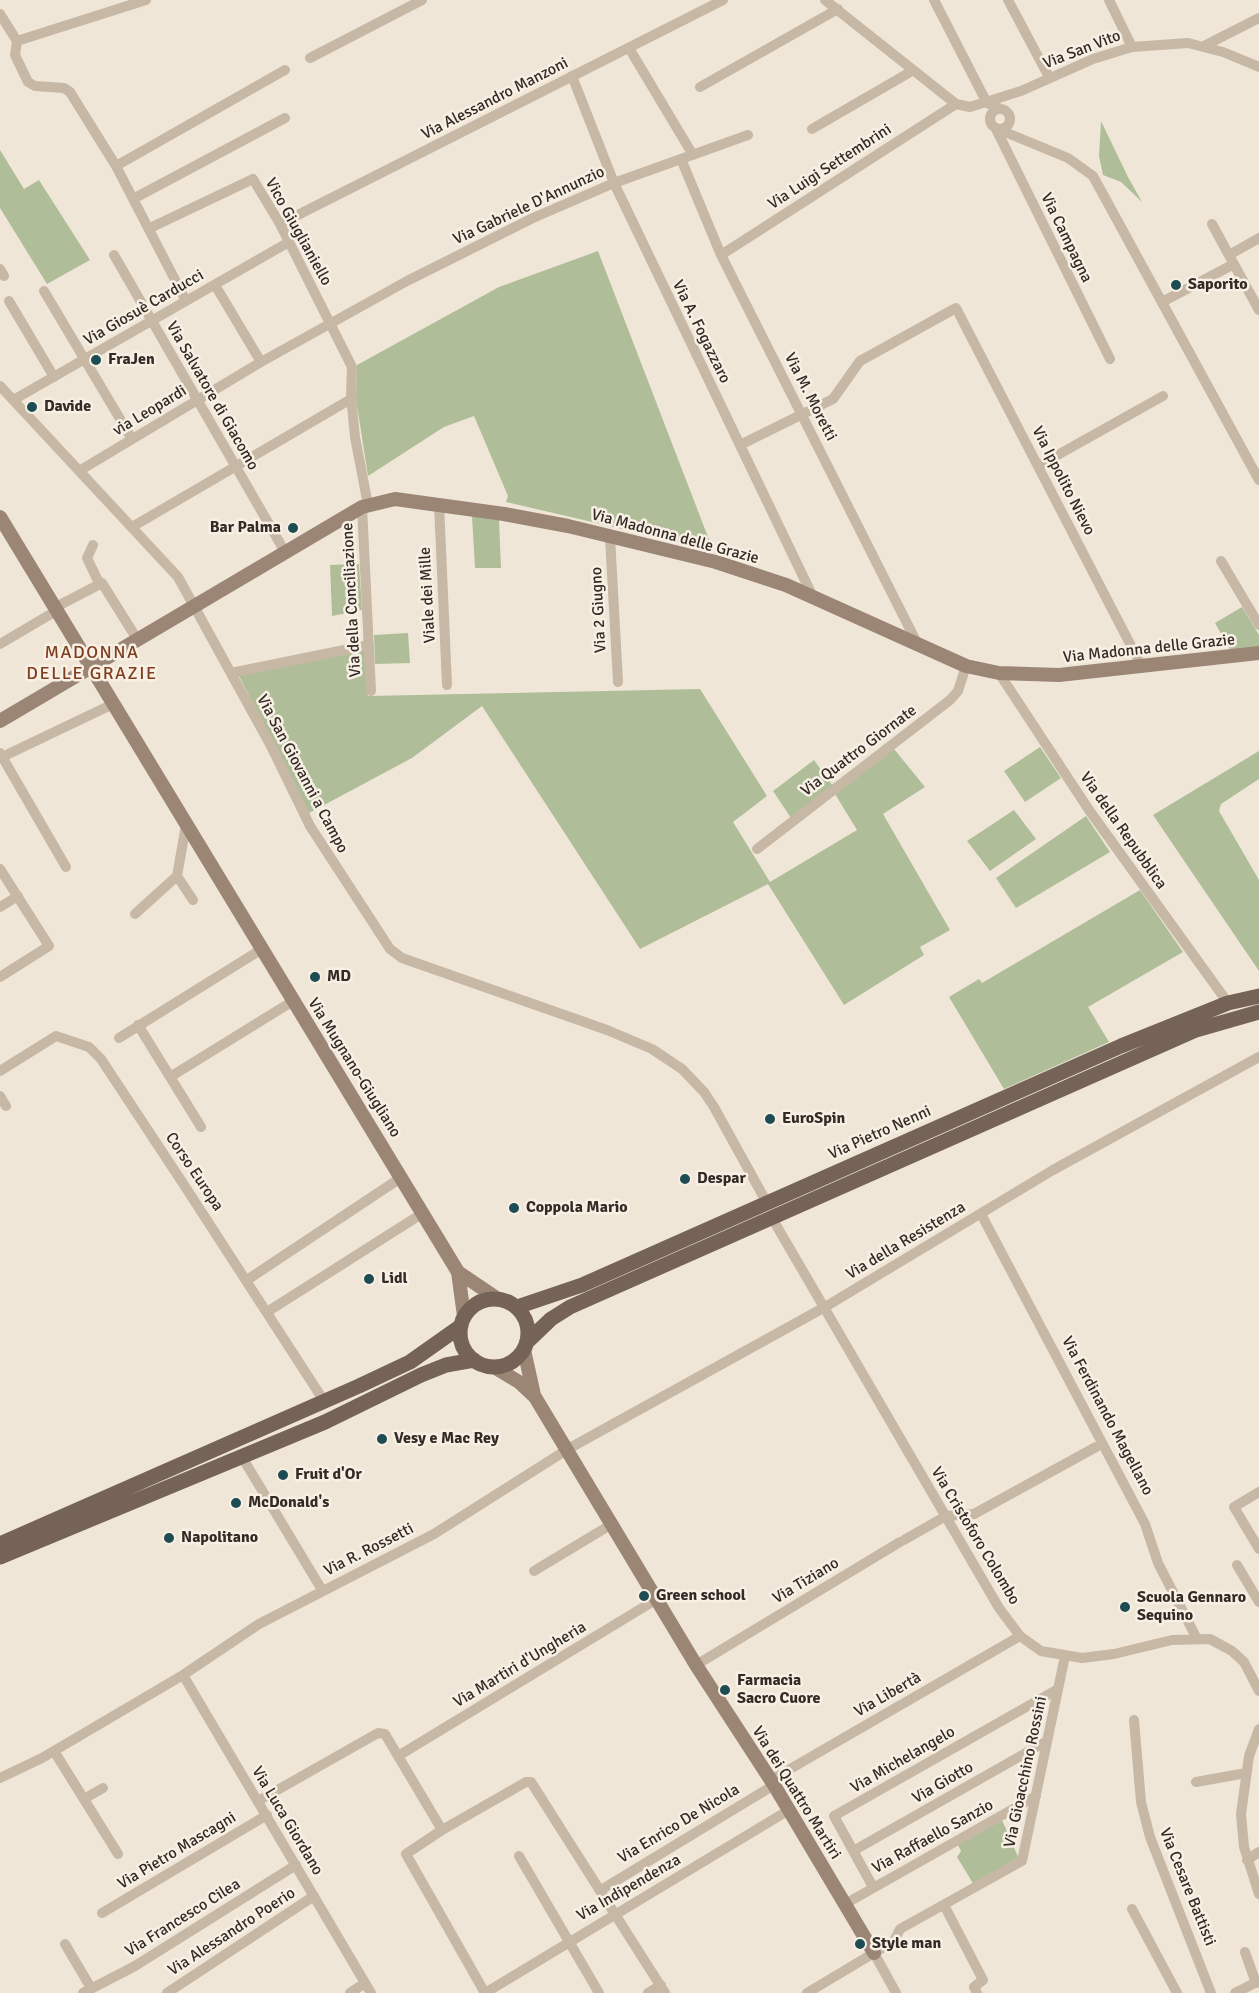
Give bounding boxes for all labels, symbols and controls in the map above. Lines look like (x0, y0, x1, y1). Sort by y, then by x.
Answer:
street label: Via San Vito (1040, 26, 1124, 74)
street label: Via Alessandro Manzoni (418, 54, 572, 144)
street label: Via Luigi Settembrini (765, 120, 895, 214)
street label: Via Gabriele D'Annunzio (450, 162, 608, 250)
street label: Vico Giuglianiello (260, 175, 336, 289)
street label: Via Campagna (1036, 190, 1096, 286)
street label: Via Giosuè Carducci (81, 266, 207, 350)
place label: Saporito (1188, 275, 1248, 295)
street label: Via A. Fogazzaro (668, 277, 734, 387)
marker: Saporito (1169, 278, 1183, 292)
street label: Via Salvatore di Giacomo (162, 318, 262, 474)
place label: FraJen (108, 350, 155, 370)
street label: Via M. Moretti (780, 350, 840, 444)
marker: FraJen (89, 353, 103, 367)
street label: via Leopardi (110, 382, 190, 440)
place label: Davide (44, 397, 91, 417)
marker: Davide (25, 400, 39, 414)
street label: Via Ippolito Nievo (1027, 423, 1099, 539)
street label: Via Madonna delle Grazie (589, 505, 761, 569)
place label: Bar Palma (210, 518, 281, 538)
marker: Bar Palma (286, 521, 300, 535)
street label: Via della Conciliazione (338, 522, 366, 678)
street label: Viale dei Mille (416, 546, 440, 644)
street label: Via 2 Giugno (587, 566, 611, 654)
street label: Via Madonna delle Grazie (1062, 630, 1236, 668)
district label: MADONNA DELLE GRAZIE (26, 642, 158, 684)
street label: Via San Giovanni a Campo (252, 691, 352, 857)
street label: Via Quattro Giornate (797, 701, 921, 801)
street label: Via della Repubblica (1075, 769, 1171, 893)
place label: MD (327, 967, 351, 987)
marker: MD (308, 970, 322, 984)
street label: Via Mugnano-Giugliano (303, 995, 405, 1141)
street label: Via Pietro Nenni (826, 1102, 934, 1164)
place label: EuroSpin (782, 1109, 845, 1129)
marker: EuroSpin (763, 1112, 777, 1126)
street label: Corso Europa (161, 1129, 227, 1215)
place label: Despar (697, 1169, 746, 1189)
marker: Despar (678, 1172, 692, 1186)
place label: Coppola Mario (526, 1198, 628, 1218)
street label: Via della Resistenza (843, 1198, 969, 1284)
marker: Coppola Mario (507, 1201, 521, 1215)
place label: Lidl (381, 1269, 408, 1289)
marker: Lidl (362, 1272, 376, 1286)
street label: Via Ferdinando Magellano (1057, 1333, 1157, 1499)
place label: Vesy e Mac Rey (394, 1429, 499, 1449)
marker: Vesy e Mac Rey (375, 1432, 389, 1446)
street label: Via Cristoforo Colombo (926, 1464, 1024, 1608)
place label: Fruit d'Or (295, 1465, 362, 1485)
marker: Fruit d'Or (276, 1468, 290, 1482)
place label: McDonald's (248, 1493, 329, 1513)
marker: McDonald's (229, 1496, 243, 1510)
street label: Via R. Rossetti (321, 1519, 417, 1581)
place label: Napolitano (181, 1528, 258, 1548)
marker: Napolitano (162, 1531, 176, 1545)
street label: Via Tiziano (769, 1554, 843, 1608)
place label: Green school (656, 1586, 746, 1606)
place label: Scuola Gennaro Sequino (1137, 1588, 1246, 1626)
marker: Green school (637, 1589, 651, 1603)
marker: Scuola Gennaro Sequino (1118, 1600, 1132, 1614)
street label: Via Martiri d'Ungheria (450, 1618, 590, 1712)
street label: Via Libertà (851, 1668, 925, 1722)
place label: Farmacia Sacro Cuore (737, 1671, 820, 1709)
marker: Farmacia Sacro Cuore (718, 1683, 732, 1697)
street label: Via Gioacchino Rossini (1001, 1695, 1051, 1849)
street label: Via Michelangelo (847, 1722, 959, 1798)
street label: Via dei Quattro Martiri (747, 1723, 845, 1863)
street label: Via Giotto (909, 1758, 977, 1808)
street label: Via Luca Giordano (247, 1763, 327, 1879)
street label: Via Enrico De Nicola (615, 1780, 743, 1868)
street label: Via Raffaello Sanzio (869, 1796, 997, 1878)
street label: Via Pietro Mascagni (114, 1808, 240, 1894)
street label: Via Cesare Battisti (1155, 1825, 1219, 1949)
street label: Via Indipendenza (574, 1850, 684, 1926)
street label: Via Francesco Cilea (122, 1875, 244, 1961)
street label: Via Alessandro Poerio (165, 1884, 299, 1980)
place label: Style man (872, 1934, 941, 1954)
marker: Style man (853, 1937, 867, 1951)

